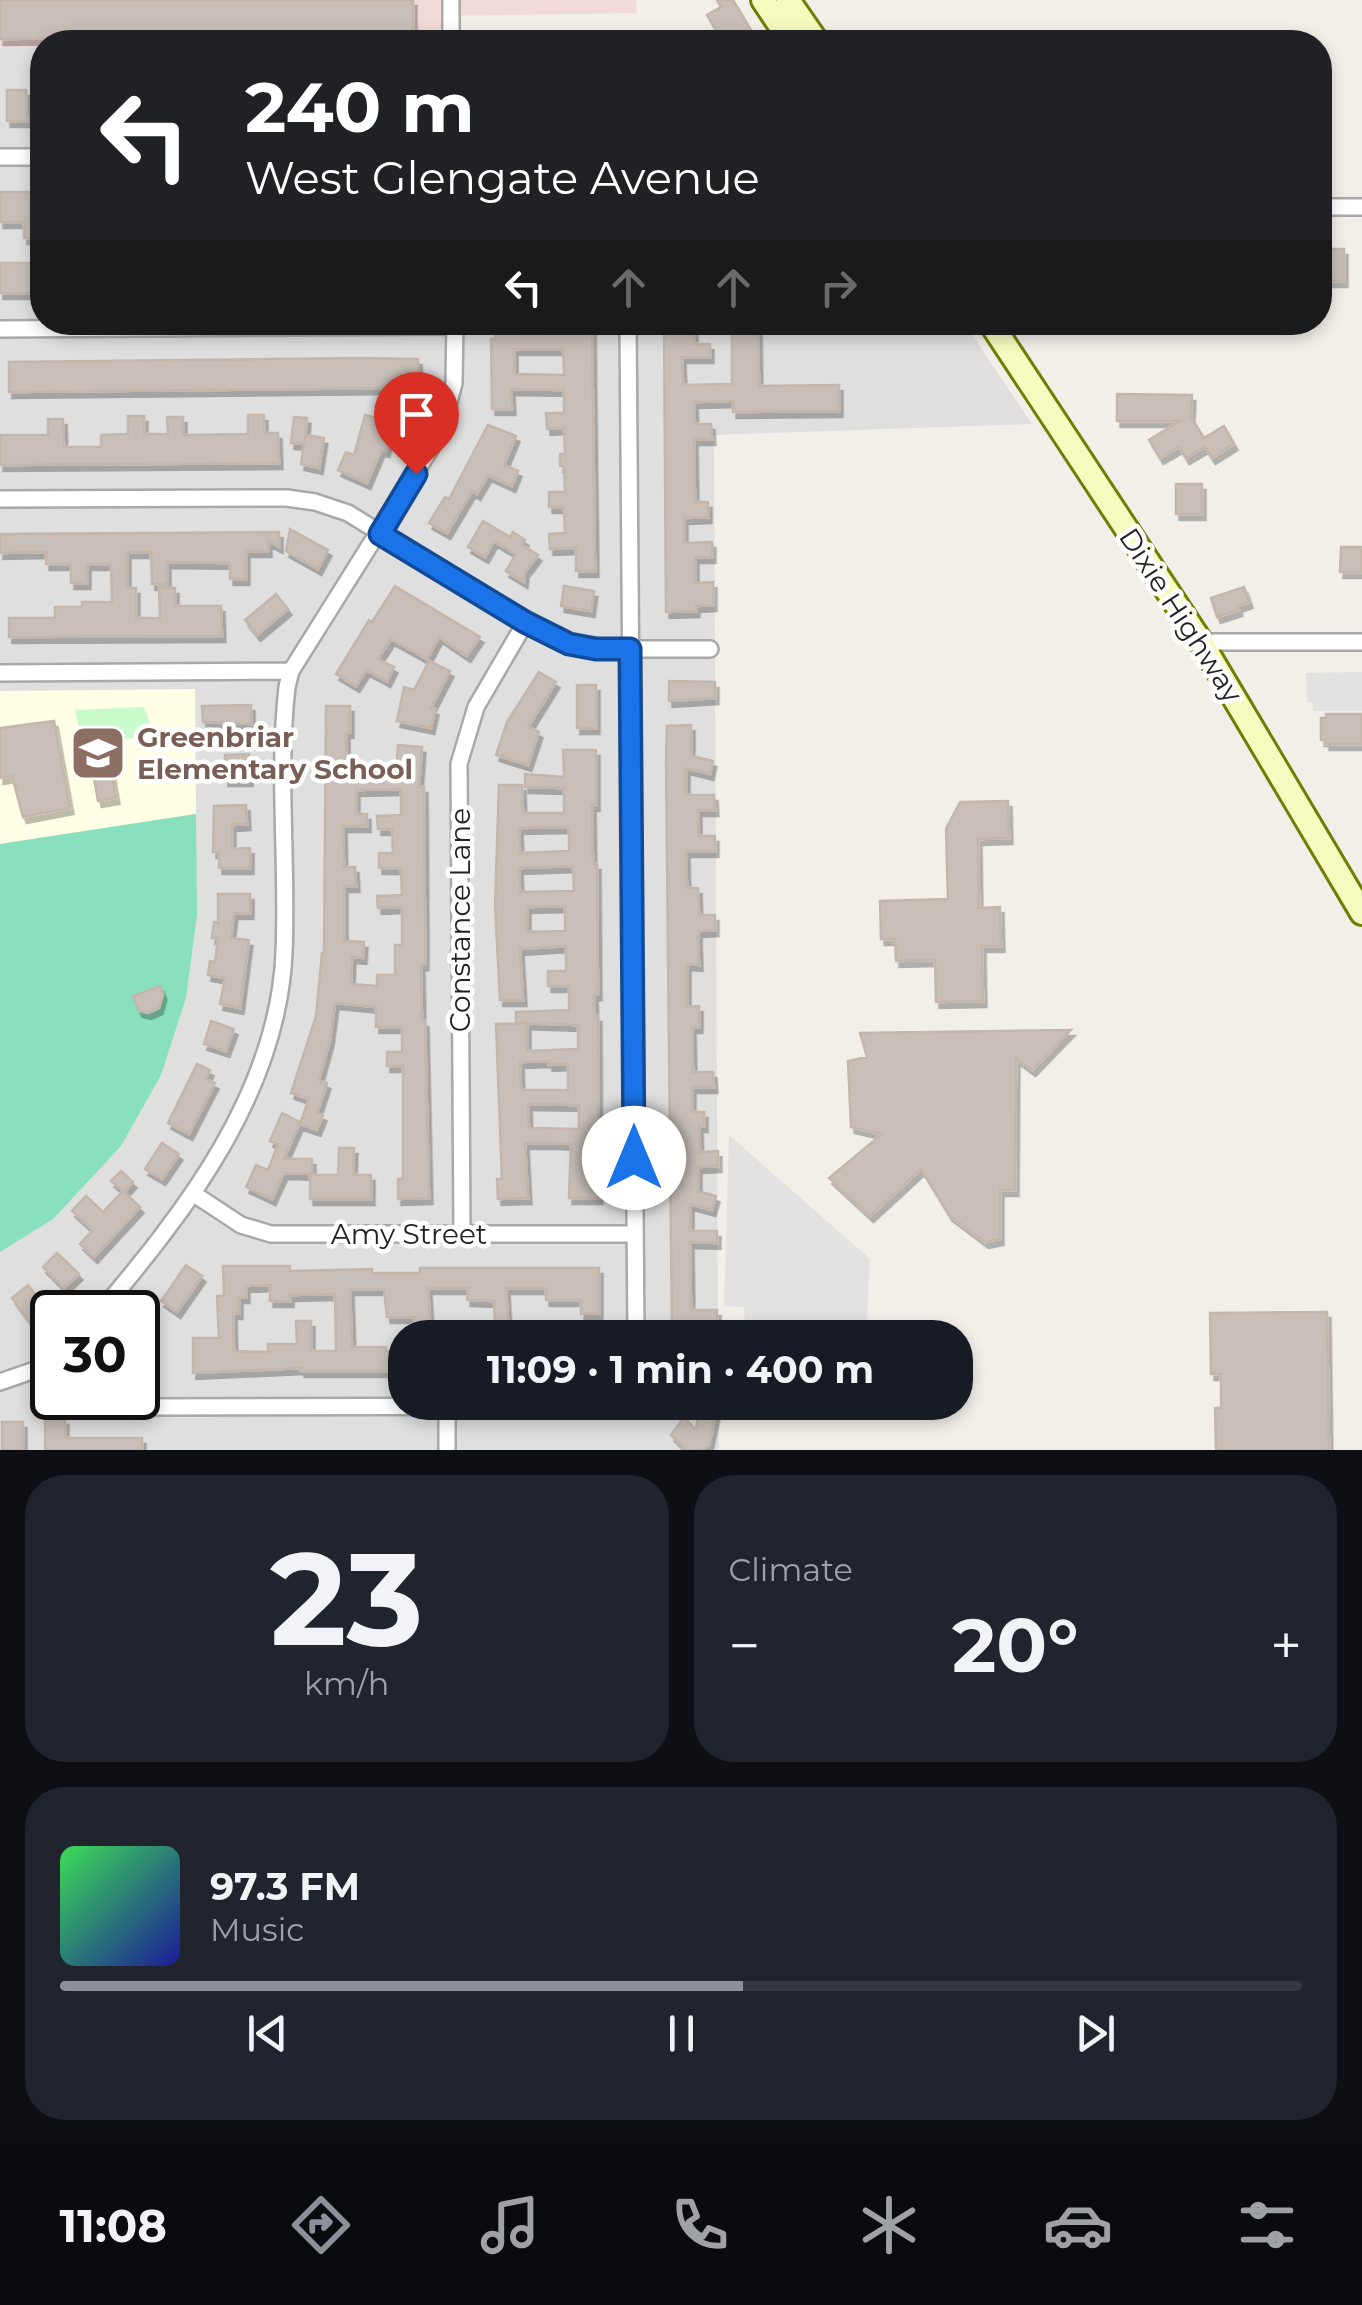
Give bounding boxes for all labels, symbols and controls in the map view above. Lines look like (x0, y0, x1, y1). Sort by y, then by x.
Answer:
text: 240 m (245, 64, 475, 150)
icon: left (80, 70, 210, 200)
text: West Glengate Avenue (245, 150, 760, 205)
icon: left (496, 260, 551, 315)
icon: ahead (601, 260, 656, 315)
icon: ahead (706, 260, 761, 315)
icon: right (811, 260, 866, 315)
pin (374, 372, 459, 475)
icon: arrive (389, 387, 444, 442)
street label: Dixie Highway (1112, 522, 1250, 709)
place label: Greenbriar Elementary School (137, 720, 413, 786)
school or university icon: Greenbriar Elementary School (68, 723, 128, 783)
street label: Constance Lane (443, 808, 477, 1032)
position arrow (582, 1106, 686, 1210)
street label: Amy Street (331, 1217, 487, 1251)
speed limit sign: 30 (30, 1290, 160, 1420)
text: 11:09 · 1 min · 400 m (487, 1346, 874, 1393)
text: 23 (270, 1519, 424, 1678)
text: Climate (729, 1550, 853, 1589)
text: 20° (952, 1599, 1079, 1691)
text: − (729, 1612, 760, 1679)
text: + (1270, 1612, 1302, 1679)
text: km/h (304, 1664, 389, 1703)
text: 97.3 FM (210, 1863, 360, 1910)
text: Music (210, 1910, 304, 1949)
icon: previous (240, 2006, 295, 2061)
icon: pause (654, 2006, 709, 2061)
icon: next (1068, 2006, 1123, 2061)
icon: directions (286, 2190, 356, 2260)
icon: music (475, 2190, 545, 2260)
icon: phone (665, 2190, 735, 2260)
icon: climate (854, 2190, 924, 2260)
icon: car (1043, 2190, 1113, 2260)
icon: filters (1232, 2190, 1302, 2260)
text: 11:08 (60, 2198, 167, 2253)

